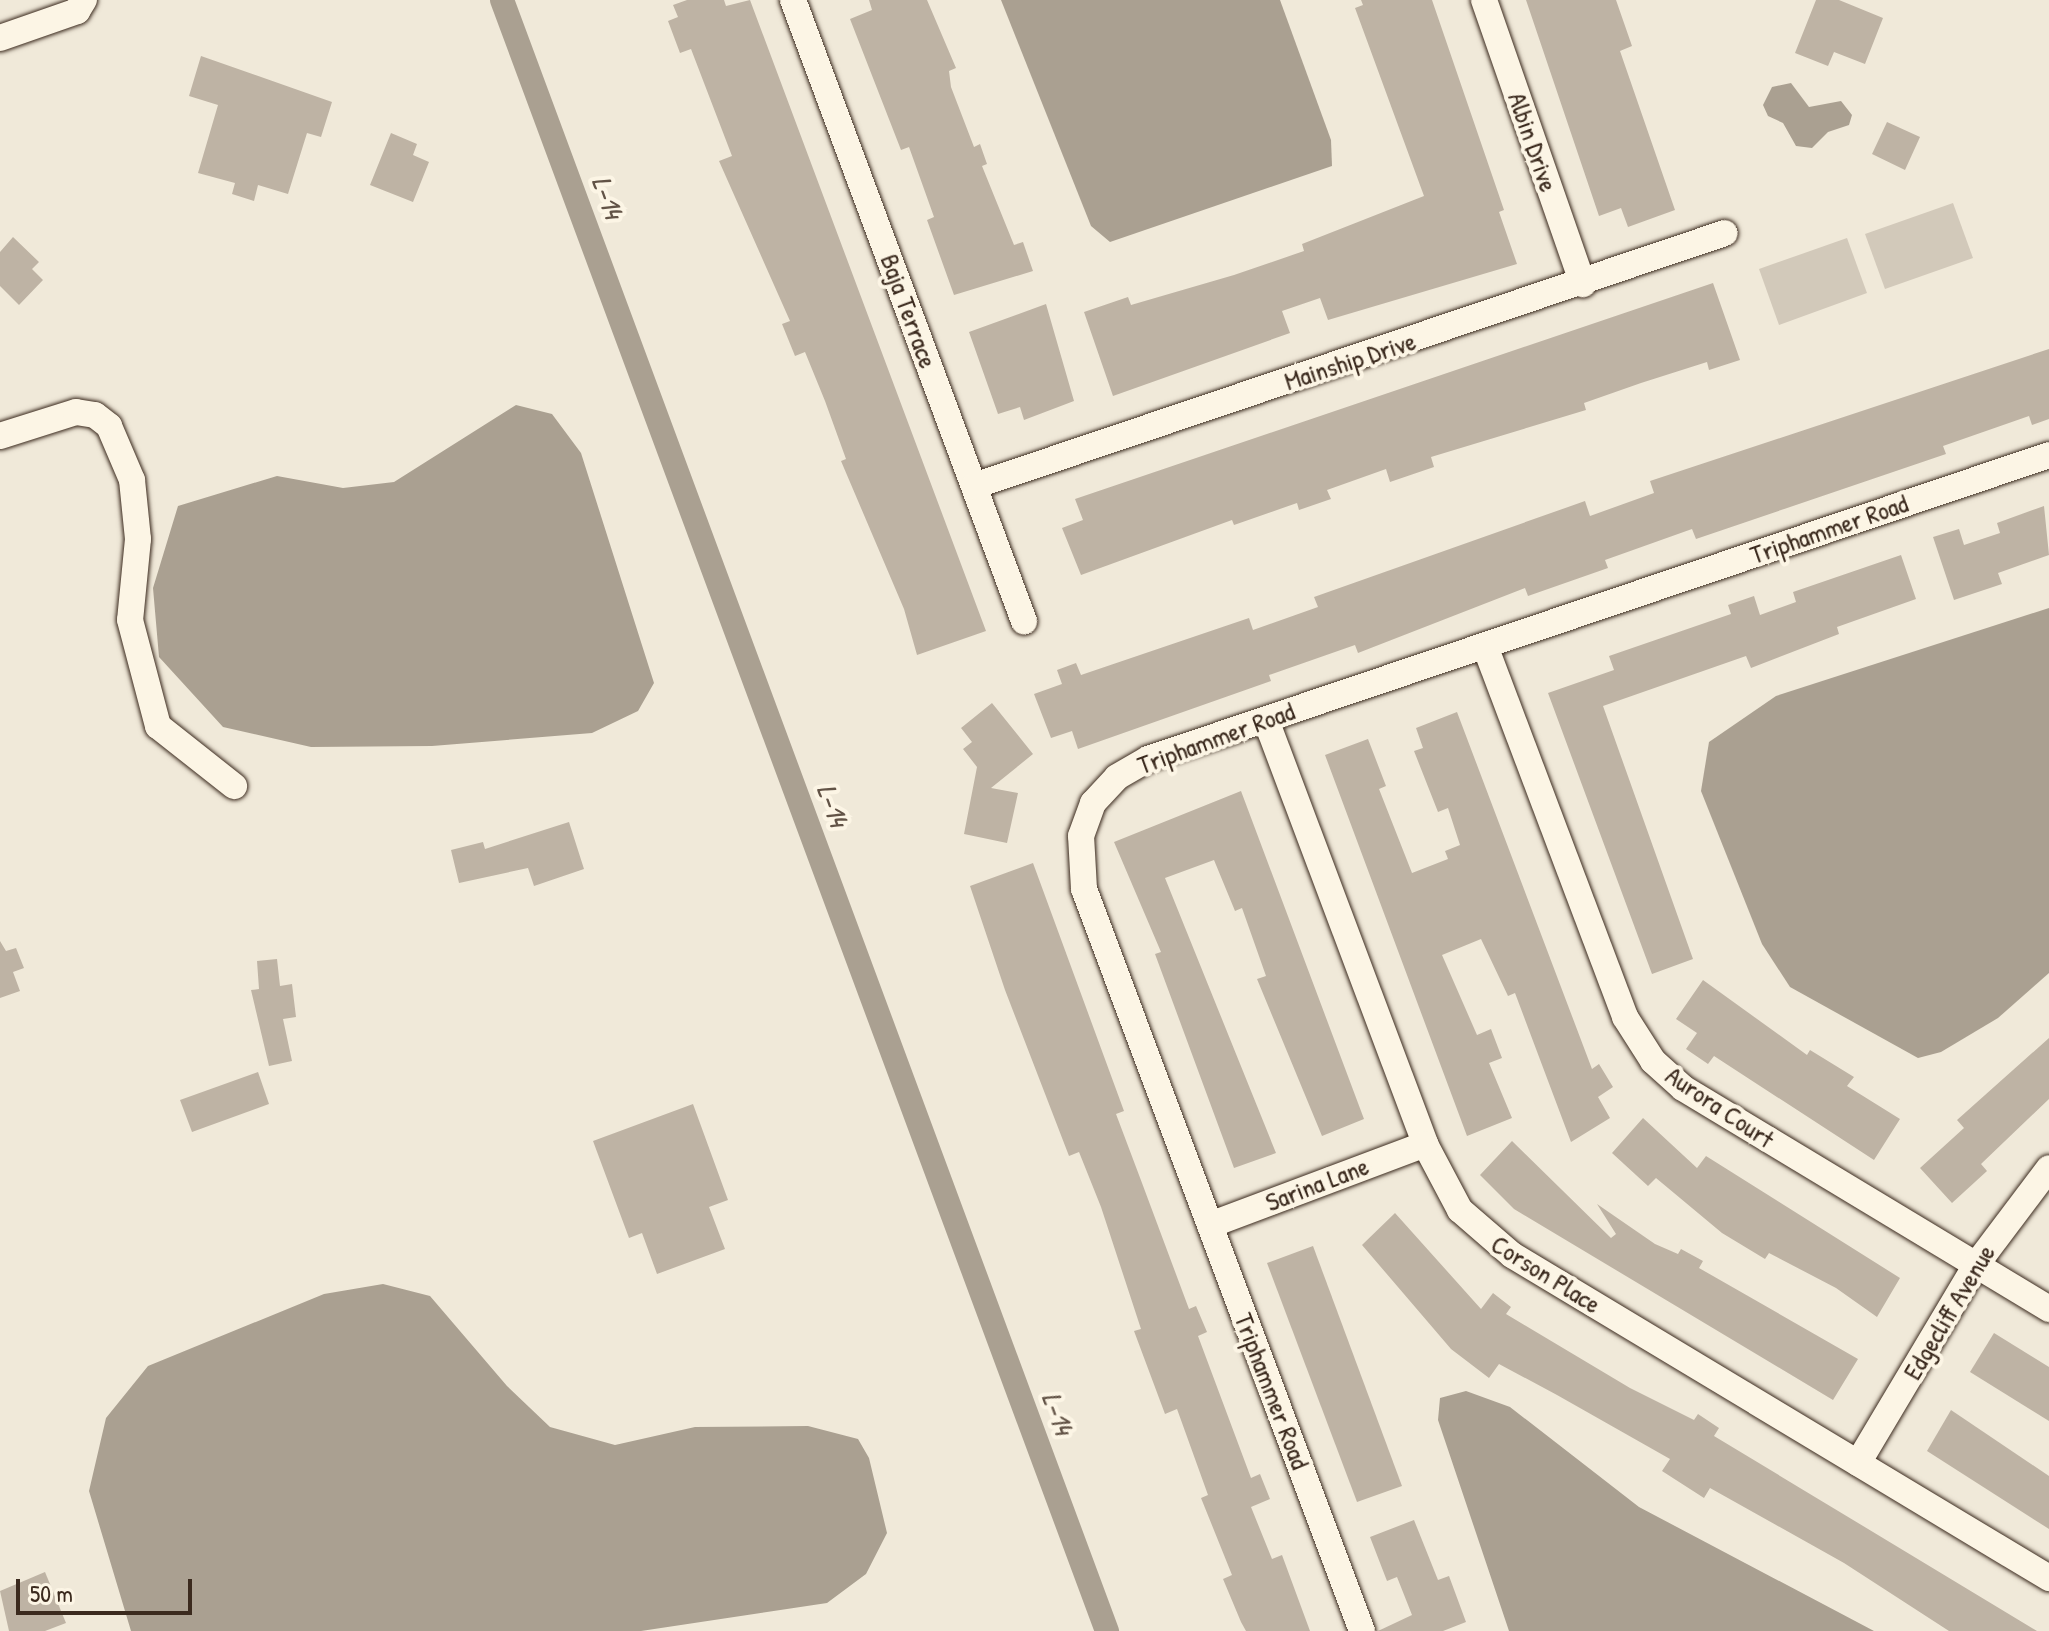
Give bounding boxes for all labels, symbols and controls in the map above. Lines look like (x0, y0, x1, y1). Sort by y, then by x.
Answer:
street label: Albin Drive (1502, 88, 1564, 196)
water label: L-14 (585, 171, 631, 223)
street label: Baja Terrace (874, 250, 944, 372)
street label: Mainship Drive (1280, 325, 1420, 397)
street label: Triphammer Road (1746, 487, 1912, 571)
street label: Triphammer Road (1133, 695, 1299, 781)
water label: L-14 (810, 779, 856, 831)
street label: Aurora Court (1660, 1059, 1780, 1155)
street label: Sarina Lane (1261, 1150, 1373, 1218)
street label: Corson Place (1486, 1228, 1606, 1320)
street label: Edgecliff Avenue (1896, 1239, 2002, 1385)
street label: Triphammer Road (1228, 1309, 1316, 1473)
water label: L-14 (1035, 1387, 1081, 1439)
scale bar (20, 1563, 196, 1613)
text: 50 m (30, 1577, 73, 1609)

